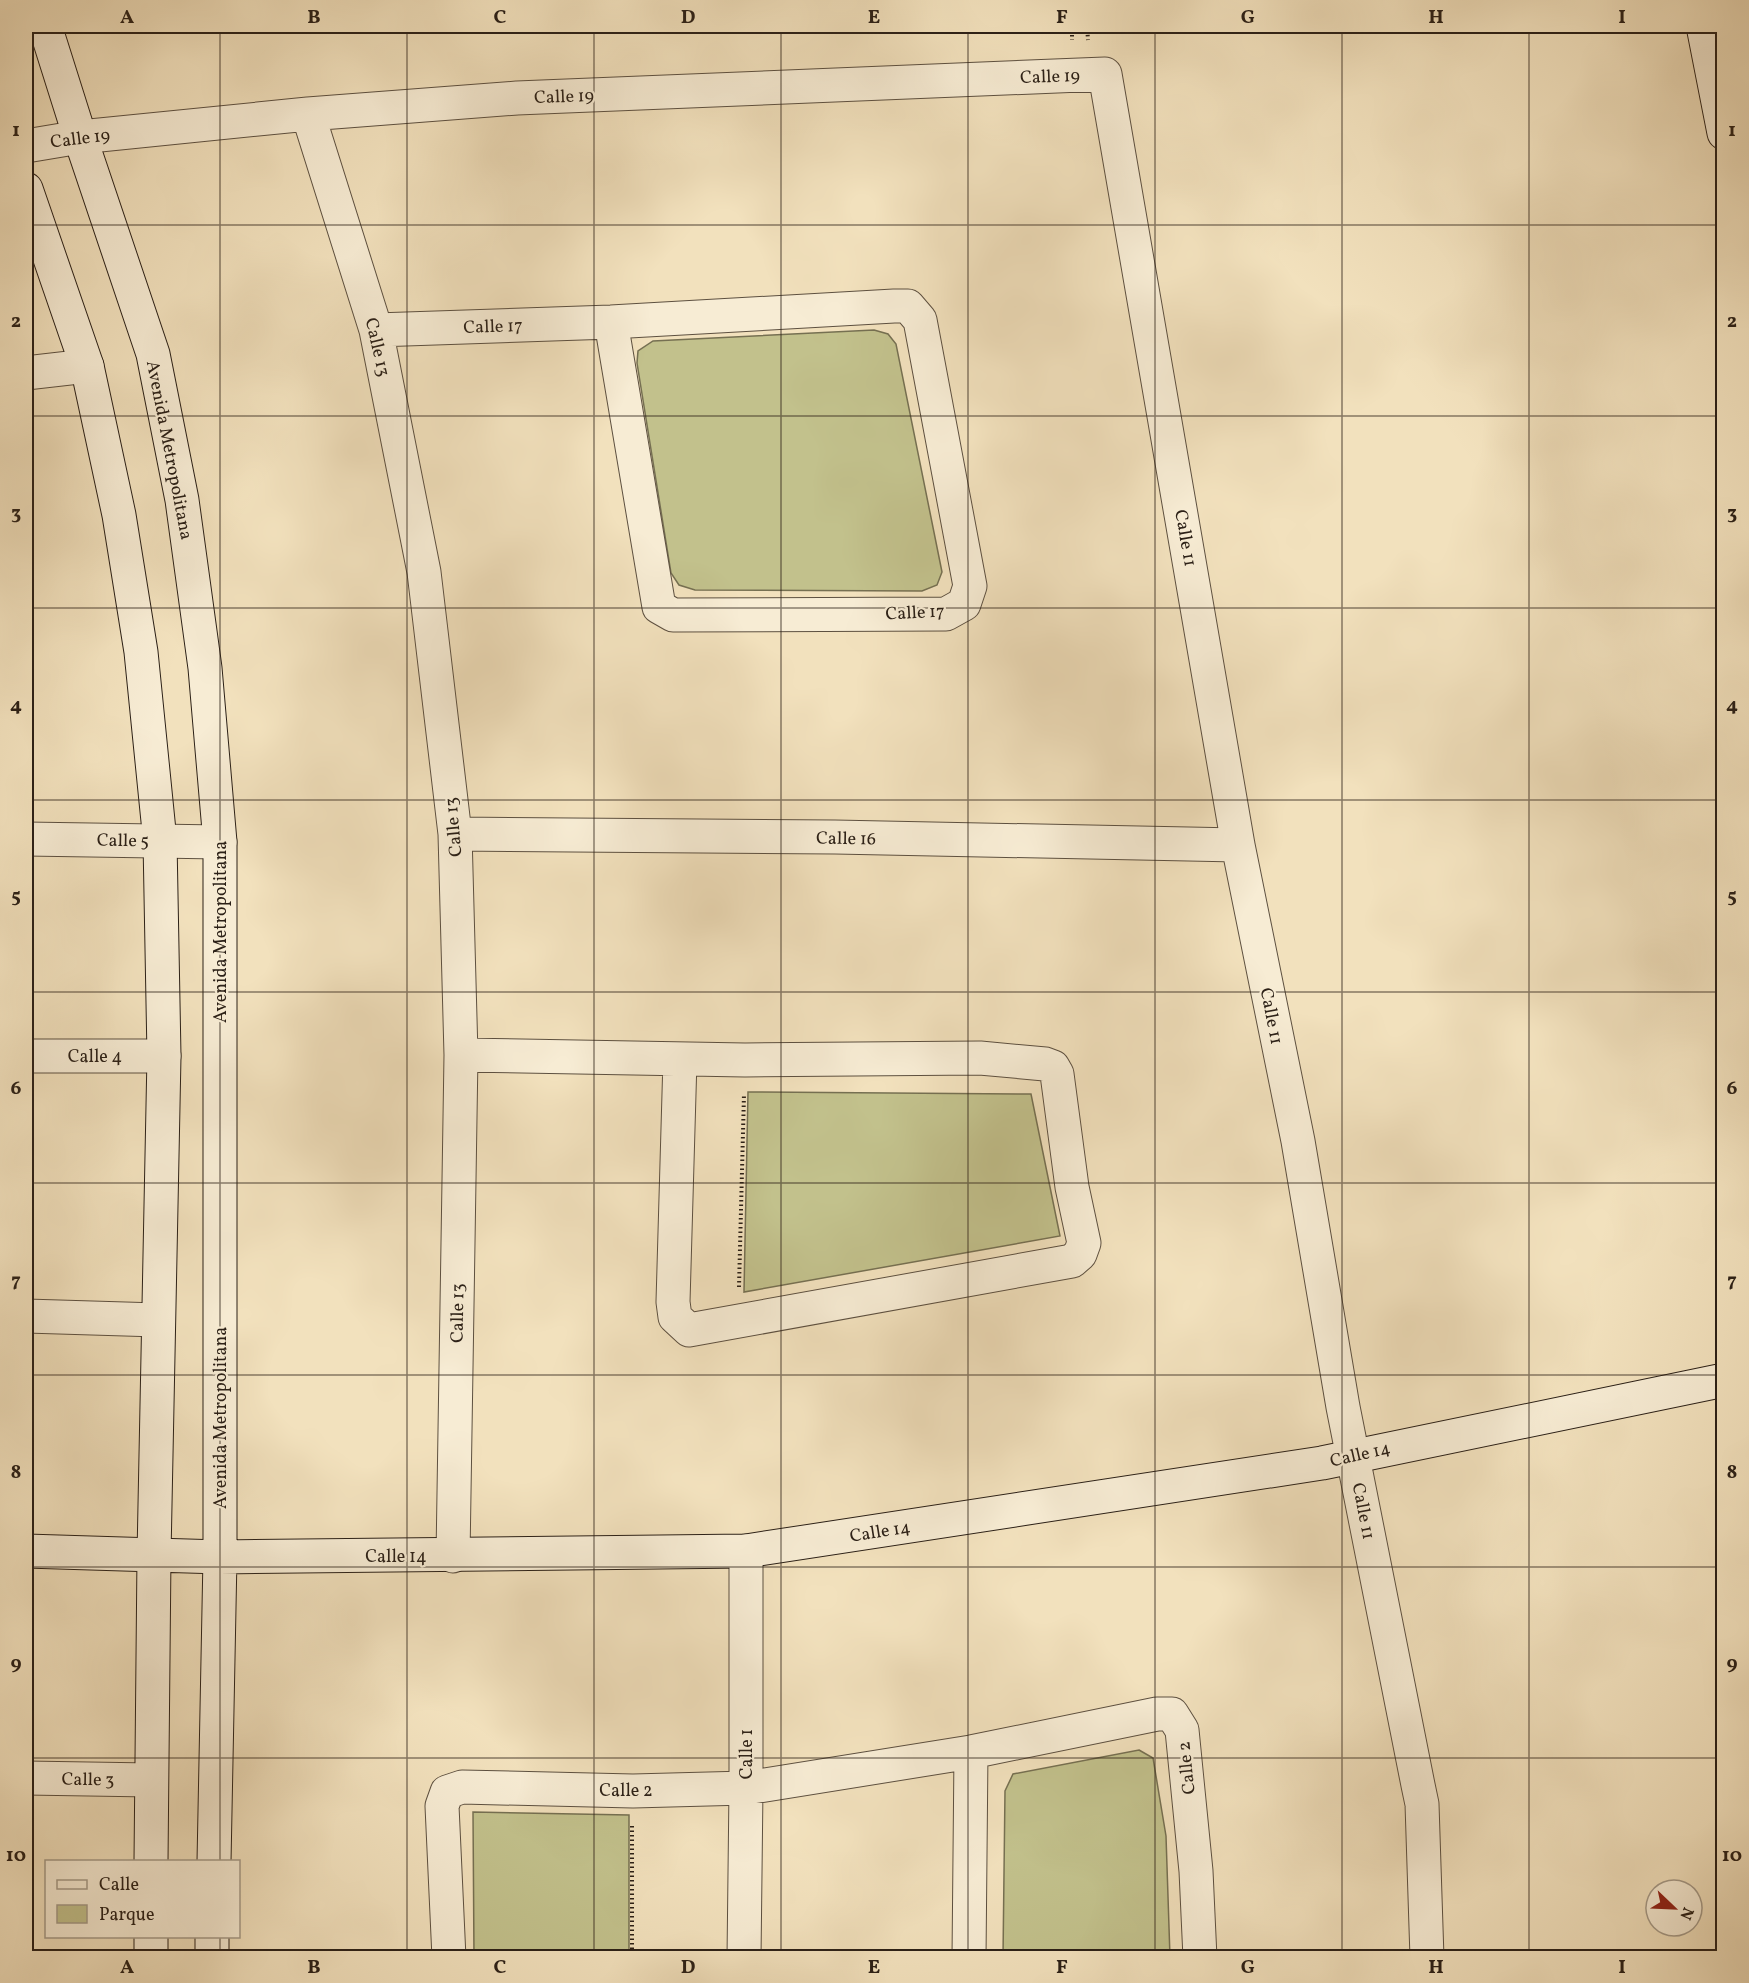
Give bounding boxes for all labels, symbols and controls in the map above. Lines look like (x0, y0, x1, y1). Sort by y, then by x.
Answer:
text: A (120, 4, 134, 32)
text: B (307, 4, 321, 32)
text: C (494, 4, 507, 32)
text: D (681, 4, 695, 32)
text: E (868, 4, 880, 32)
text: F (1056, 4, 1068, 32)
text: G (1241, 4, 1255, 32)
text: H (1428, 4, 1444, 32)
text: I (1618, 4, 1626, 32)
street label: Calle 19 (1020, 64, 1080, 91)
street label: Calle 19 (534, 84, 594, 111)
text: 1 (12, 117, 20, 145)
text: 1 (1728, 117, 1736, 145)
street label: Calle 19 (49, 123, 111, 156)
text: 2 (11, 308, 21, 336)
text: 2 (1727, 308, 1737, 336)
street label: Calle 17 (463, 314, 523, 341)
street label: Calle 13 (358, 315, 395, 379)
street label: Avenida Metropolitana (139, 358, 198, 542)
text: 3 (11, 500, 21, 528)
text: 3 (1727, 500, 1737, 528)
street label: Calle 11 (1167, 508, 1202, 569)
street label: Calle 17 (885, 599, 945, 628)
text: 4 (10, 692, 22, 720)
text: 4 (1726, 692, 1738, 720)
street label: Calle 13 (439, 796, 470, 858)
street label: Calle 16 (816, 826, 876, 853)
street label: Calle 5 (97, 829, 149, 854)
street label: Avenida Metropolitana (209, 841, 234, 1023)
text: 5 (11, 883, 21, 911)
text: 5 (1727, 883, 1737, 911)
street label: Calle 11 (1253, 986, 1288, 1047)
street label: Calle 4 (68, 1045, 122, 1070)
text: 6 (11, 1075, 22, 1103)
text: 6 (1727, 1075, 1738, 1103)
text: 7 (11, 1267, 21, 1295)
text: 7 (1727, 1267, 1737, 1295)
street label: Calle 13 (445, 1283, 472, 1343)
street label: Avenida Metropolitana (209, 1327, 234, 1509)
street label: Calle 14 (1328, 1436, 1393, 1475)
text: 8 (11, 1459, 21, 1487)
text: 8 (1727, 1459, 1737, 1487)
street label: Calle 11 (1345, 1481, 1380, 1542)
street label: Calle 14 (848, 1515, 912, 1550)
street label: Calle 14 (365, 1545, 427, 1570)
text: 9 (10, 1650, 22, 1678)
text: 9 (1726, 1650, 1738, 1678)
street label: Calle 1 (735, 1729, 760, 1779)
street label: Calle 2 (1172, 1740, 1203, 1796)
street label: Calle 3 (61, 1768, 115, 1793)
street label: Calle 2 (599, 1779, 653, 1804)
text: 10 (6, 1842, 26, 1870)
text: 10 (1722, 1842, 1742, 1870)
legend (45, 1860, 240, 1938)
text: Calle (99, 1873, 139, 1898)
north arrow (1644, 1878, 1704, 1938)
text: Parque (99, 1903, 154, 1928)
text: N (1673, 1903, 1698, 1923)
text: A (120, 1954, 134, 1982)
text: B (307, 1954, 321, 1982)
text: C (494, 1954, 507, 1982)
text: D (681, 1954, 695, 1982)
text: E (868, 1954, 880, 1982)
text: F (1056, 1954, 1068, 1982)
text: G (1241, 1954, 1255, 1982)
text: H (1428, 1954, 1444, 1982)
text: I (1618, 1954, 1626, 1982)

